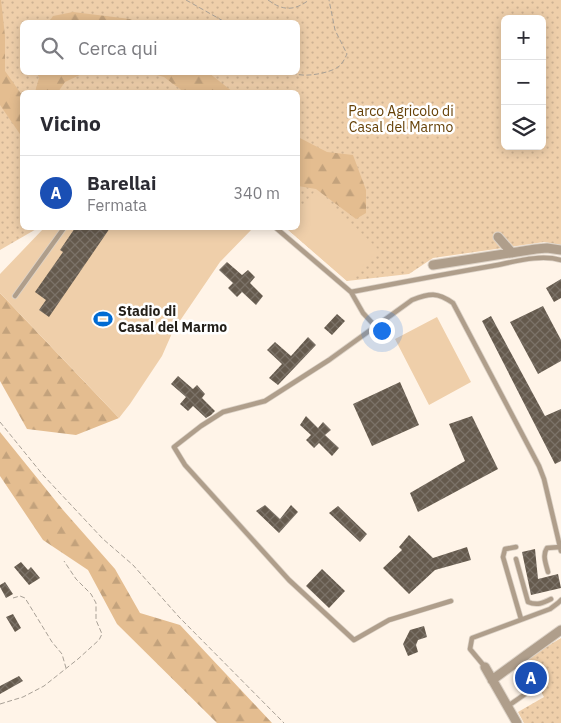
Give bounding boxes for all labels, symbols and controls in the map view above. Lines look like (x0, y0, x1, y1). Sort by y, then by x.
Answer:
map controls (501, 15, 546, 150)
button: + (501, 15, 546, 60)
search box (20, 20, 300, 75)
icon: search (38, 34, 66, 62)
text: Cerca qui (78, 36, 158, 60)
button: − (501, 60, 546, 105)
park label: Parco Agricolo di Casal del Marmo (348, 102, 454, 136)
button: layers (501, 105, 546, 150)
text: Vicino (40, 109, 101, 137)
text: Barellai (87, 171, 156, 195)
text: A (51, 183, 61, 203)
text: 340 m (233, 183, 280, 203)
text: Fermata (87, 195, 147, 215)
place label: Stadio di Casal del Marmo (118, 302, 227, 336)
sports icon: Stadio di Casal del Marmo (92, 308, 114, 330)
your location (369, 318, 395, 344)
pin: A (515, 659, 547, 697)

